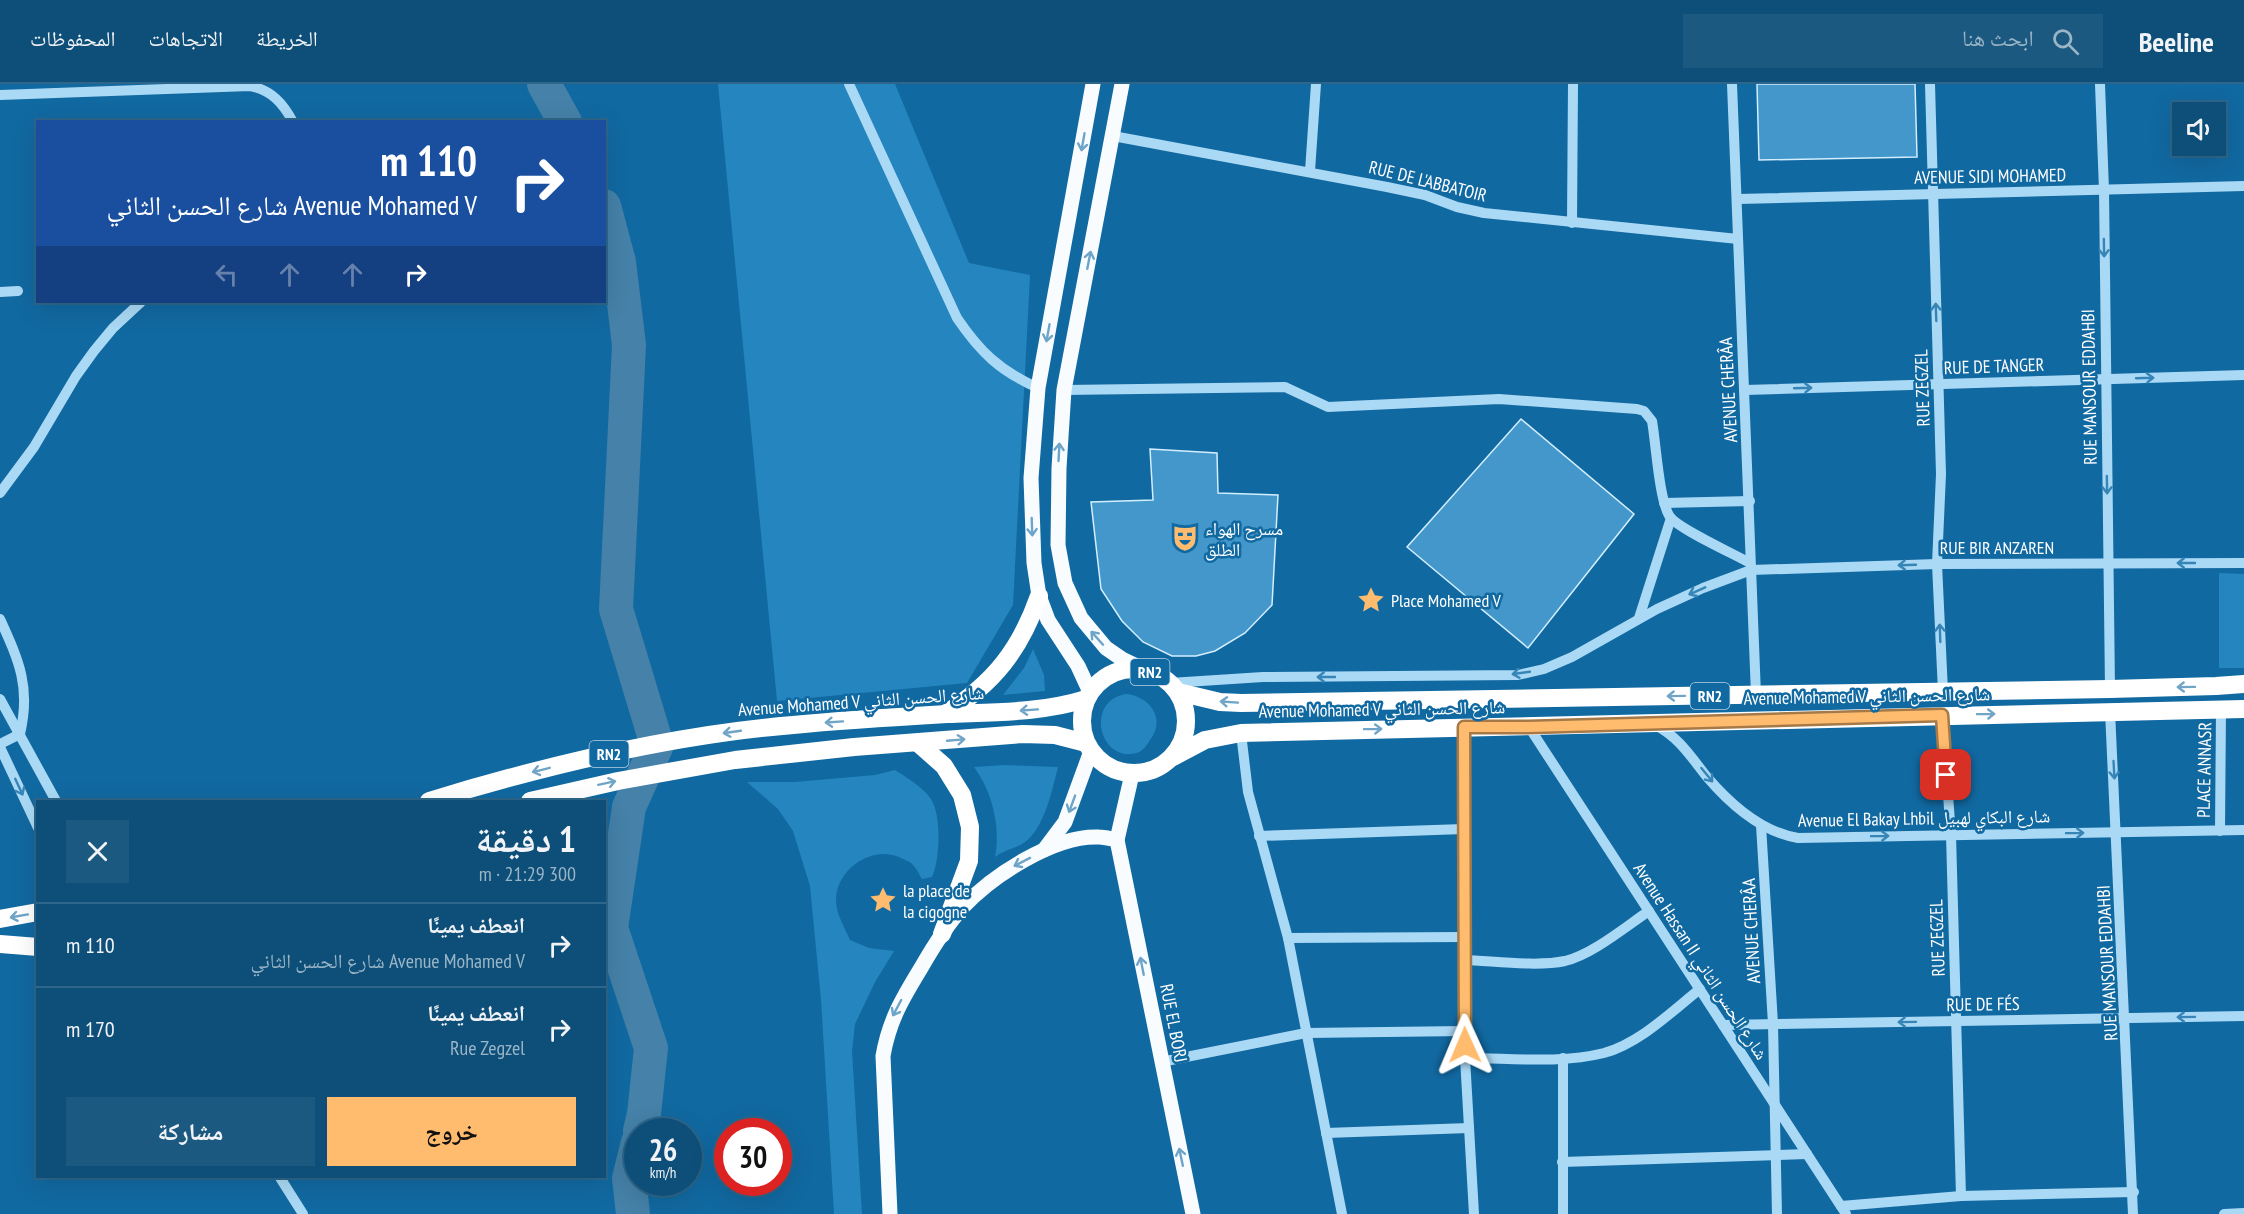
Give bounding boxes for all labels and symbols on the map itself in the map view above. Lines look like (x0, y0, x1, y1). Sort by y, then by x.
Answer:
one-way arrow (1077, 131, 1088, 151)
street label: RUE DE L'ABBATOIR (1367, 155, 1490, 207)
street label: AVENUE SIDI MOHAMED (1914, 163, 2066, 189)
one-way arrow (2098, 238, 2110, 258)
one-way arrow (1084, 251, 1095, 270)
one-way arrow (1930, 303, 1942, 323)
street label: RUE MANSOUR EDDAHBI (2076, 309, 2102, 465)
one-way arrow (1042, 323, 1053, 343)
street label: AVENUE CHERÂA (1714, 336, 1742, 443)
street label: RUE ZEGZEL (1909, 349, 1935, 427)
street label: RUE DE TANGER (1943, 353, 2045, 379)
one-way arrow (2135, 372, 2155, 384)
one-way arrow (1793, 382, 1813, 394)
one-way arrow (1054, 443, 1065, 463)
one-way arrow (2101, 475, 2113, 495)
one-way arrow (1026, 517, 1038, 537)
place label: مسرح الهواء الطلق (1205, 517, 1283, 561)
theatre icon: مسرح الهواء الطلق (1170, 523, 1200, 553)
street label: RUE BIR ANZAREN (1940, 536, 2054, 559)
one-way arrow (2176, 557, 2196, 569)
one-way arrow (1897, 559, 1917, 571)
place icon: Place Mohamed V (1356, 585, 1386, 615)
one-way arrow (1688, 586, 1706, 597)
place label: Place Mohamed V (1391, 589, 1502, 612)
one-way arrow (1935, 624, 1946, 644)
one-way arrow (1090, 630, 1104, 645)
road number: RN2 (1130, 659, 1170, 685)
one-way arrow (1512, 668, 1532, 679)
one-way arrow (1317, 671, 1337, 683)
street label: Avenue Mohamed V شارع الحسن الثاني (737, 681, 985, 725)
one-way arrow (2176, 681, 2196, 693)
street label: Avenue Mohamed V شارع الحسن الثاني (1744, 682, 1991, 713)
road number: RN2 (1690, 683, 1730, 709)
one-way arrow (1666, 690, 1686, 702)
street label: Avenue Mohamed V شارع الحسن الثاني (1259, 695, 1506, 726)
one-way arrow (1219, 697, 1239, 708)
one-way arrow (1020, 705, 1039, 716)
one-way arrow (1976, 708, 1995, 720)
one-way arrow (825, 716, 845, 727)
street label: PLACE ANNASR (2192, 722, 2216, 818)
one-way arrow (1363, 723, 1383, 735)
one-way arrow (723, 727, 743, 738)
one-way arrow (945, 734, 965, 745)
road number: RN2 (590, 741, 628, 767)
pin (1920, 749, 1971, 800)
one-way arrow (2108, 759, 2119, 779)
one-way arrow (532, 764, 551, 776)
one-way arrow (1700, 767, 1713, 783)
one-way arrow (597, 777, 617, 788)
one-way arrow (14, 778, 25, 796)
one-way arrow (1066, 794, 1077, 812)
street label: Avenue El Bakay Lhbil شارع البكاي لهبيل (1798, 804, 2050, 835)
one-way arrow (2064, 827, 2084, 839)
one-way arrow (1869, 831, 1889, 842)
one-way arrow (1013, 857, 1031, 868)
street label: Avenue Hassan II شارع الحسن الثاني (1626, 858, 1773, 1066)
street label: AVENUE CHERÂA (1737, 877, 1765, 984)
place label: la place de la cigogne (903, 879, 970, 923)
place icon: la place de la cigogne (868, 885, 898, 915)
street label: RUE MANSOUR EDDAHBI (2091, 885, 2123, 1041)
street label: RUE ZEGZEL (1924, 899, 1950, 977)
one-way arrow (10, 911, 29, 922)
one-way arrow (1136, 956, 1147, 976)
street label: RUE EL BORJ (1155, 982, 1193, 1064)
street label: RUE DE FÉS (1946, 992, 2020, 1016)
one-way arrow (891, 999, 903, 1016)
one-way arrow (2176, 1011, 2196, 1023)
position arrow (1433, 1013, 1497, 1077)
one-way arrow (1897, 1016, 1917, 1027)
speed limit sign: 30 (714, 1118, 792, 1196)
one-way arrow (1175, 1147, 1186, 1167)

